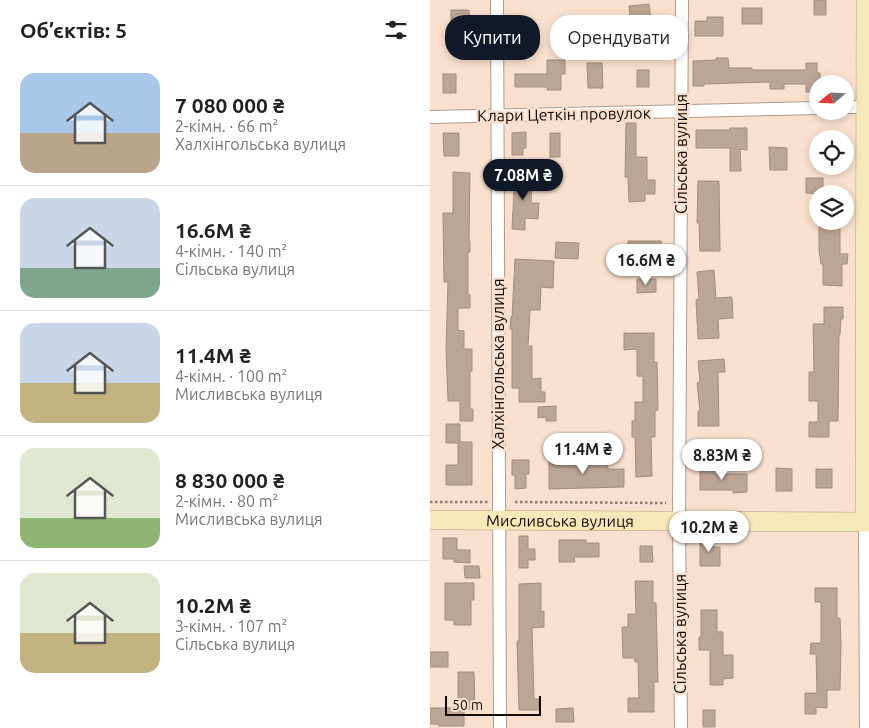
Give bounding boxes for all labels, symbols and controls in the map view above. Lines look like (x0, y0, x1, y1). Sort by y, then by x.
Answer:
chip: Купити (445, 15, 540, 60)
chip: Орендувати (550, 15, 688, 60)
icon: filters (382, 16, 410, 44)
text: Об’єктів: 5 (20, 18, 127, 42)
north arrow (809, 75, 854, 120)
map controls (809, 75, 854, 230)
icon: home (60, 93, 120, 153)
text: 7 080 000 ₴ (175, 93, 285, 117)
street label: Сільська вулиця (672, 94, 690, 214)
street label: Клари Цеткін провулок (477, 103, 651, 125)
text: 2-кімн. · 66 m² (175, 117, 278, 135)
button: locate (809, 130, 854, 175)
text: Халхінгольська вулиця (175, 135, 346, 153)
pin: 7.08M ₴ (477, 158, 569, 201)
text: 7.08M ₴ (494, 166, 552, 184)
button: layers (809, 185, 854, 230)
icon: home (60, 218, 120, 278)
text: 16.6M ₴ (175, 218, 251, 242)
text: 4-кімн. · 140 m² (175, 242, 287, 260)
pin: 16.6M ₴ (600, 244, 692, 286)
text: 16.6M ₴ (617, 251, 675, 269)
text: Сільська вулиця (175, 260, 295, 278)
street label: Халхінгольська вулиця (489, 278, 507, 450)
icon: home (60, 343, 120, 403)
text: 11.4M ₴ (175, 343, 251, 367)
text: 4-кімн. · 100 m² (175, 367, 287, 385)
text: Мисливська вулиця (175, 385, 323, 403)
pin: 11.4M ₴ (537, 432, 629, 475)
pin: 8.83M ₴ (676, 438, 768, 481)
text: 11.4M ₴ (554, 440, 612, 458)
text: 8.83M ₴ (693, 446, 751, 464)
icon: home (60, 468, 120, 528)
text: 8 830 000 ₴ (175, 468, 285, 492)
text: 2-кімн. · 80 m² (175, 492, 278, 510)
text: Мисливська вулиця (175, 510, 323, 528)
pin: 10.2M ₴ (663, 510, 755, 553)
street label: Мисливська вулиця (486, 511, 634, 530)
text: 10.2M ₴ (680, 518, 738, 536)
street label: Сільська вулиця (671, 574, 689, 694)
icon: home (60, 593, 120, 653)
text: 10.2M ₴ (175, 593, 251, 617)
text: 3-кімн. · 107 m² (175, 617, 287, 635)
text: Сільська вулиця (175, 635, 295, 653)
scale bar (445, 693, 541, 716)
text: 50 m (452, 697, 483, 713)

